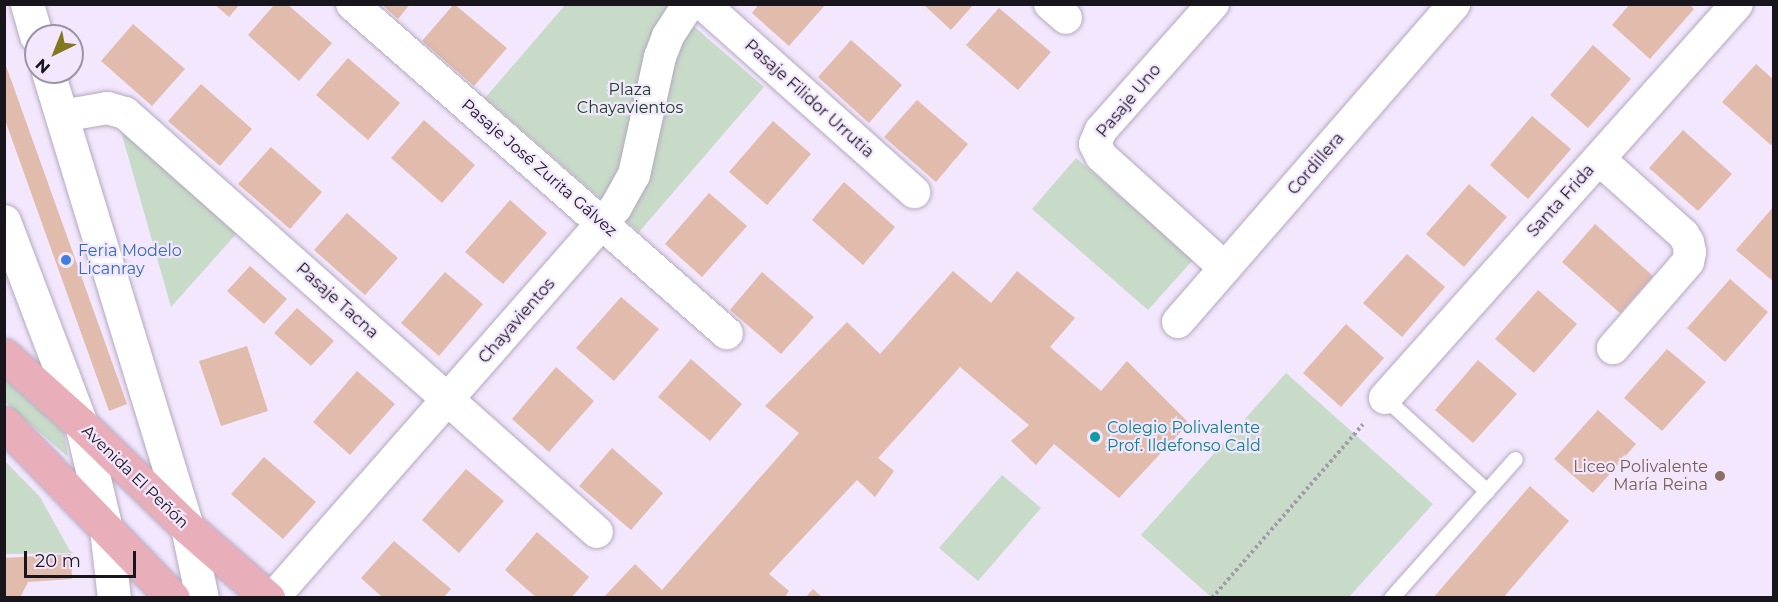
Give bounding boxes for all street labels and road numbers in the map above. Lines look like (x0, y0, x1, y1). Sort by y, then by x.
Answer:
street label: Pasaje Filidor Urrutia (740, 36, 878, 162)
street label: Pasaje Uno (1093, 60, 1165, 142)
street label: Pasaje José Zurita Gálvez (457, 95, 621, 241)
street label: Cordillera (1284, 129, 1348, 199)
street label: Santa Frida (1524, 161, 1598, 241)
street label: Pasaje Tacna (292, 259, 382, 343)
street label: Chayavientos (475, 275, 559, 367)
street label: Avenida El Peñón (78, 421, 192, 533)

